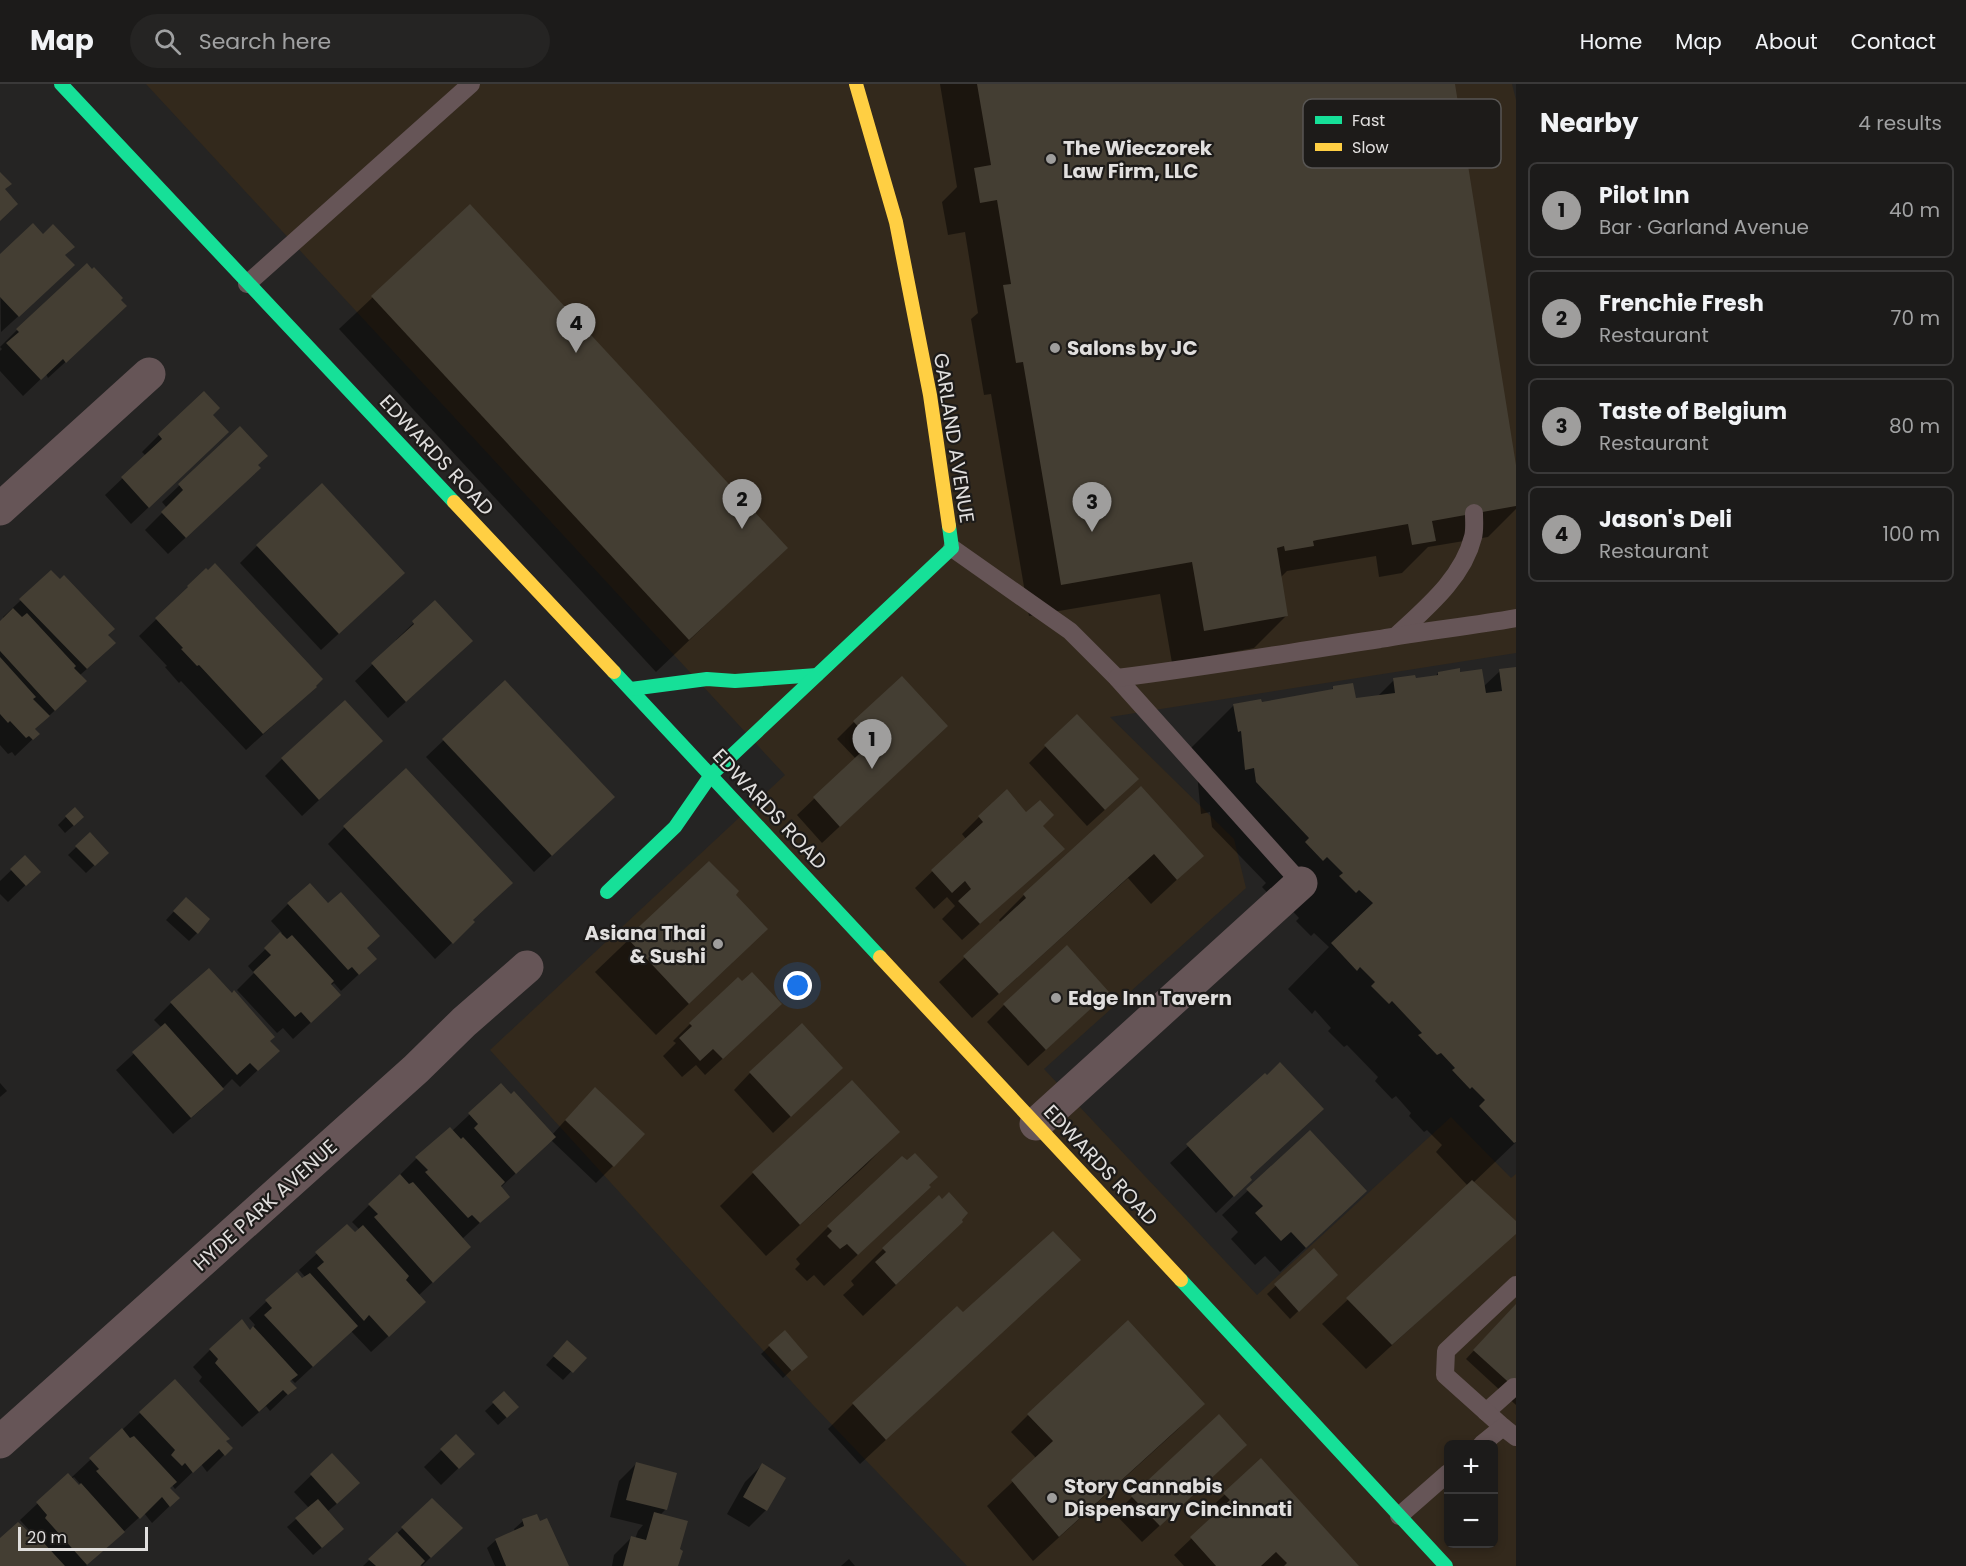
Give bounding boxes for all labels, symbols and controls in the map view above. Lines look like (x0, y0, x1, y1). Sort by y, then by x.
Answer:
search box (130, 14, 550, 68)
text: Map (30, 21, 94, 60)
icon: search (151, 25, 184, 58)
text: Search here (199, 26, 331, 57)
text: Home (1580, 27, 1642, 56)
text: Map (1675, 27, 1722, 56)
text: About (1755, 27, 1818, 56)
text: Contact (1851, 27, 1936, 56)
legend (1303, 99, 1501, 168)
text: Nearby (1540, 105, 1638, 141)
text: Fast (1352, 109, 1385, 132)
text: 4 results (1858, 109, 1942, 137)
place label: The Wieczorek Law Firm, LLC (1063, 134, 1213, 185)
text: Slow (1352, 136, 1389, 159)
marker: The Wieczorek Law Firm, LLC (1044, 152, 1058, 166)
text: Pilot Inn (1599, 180, 1689, 211)
text: 1 (1558, 196, 1565, 224)
text: 40 m (1889, 196, 1940, 224)
text: Bar · Garland Avenue (1599, 213, 1809, 241)
text: Frenchie Fresh (1599, 288, 1764, 319)
pin: 4 (556, 304, 596, 353)
text: 2 (1556, 304, 1567, 332)
text: 70 m (1891, 304, 1940, 332)
text: Restaurant (1599, 321, 1709, 349)
place label: Salons by JC (1067, 334, 1198, 362)
marker: Salons by JC (1048, 341, 1062, 355)
street label: GARLAND AVENUE (927, 351, 981, 525)
street label: EDWARDS ROAD (373, 388, 501, 522)
text: Taste of Belgium (1599, 396, 1787, 427)
text: 3 (1555, 412, 1568, 440)
text: 80 m (1889, 412, 1940, 440)
text: Restaurant (1599, 429, 1709, 457)
pin: 2 (722, 480, 762, 529)
pin: 3 (1072, 482, 1112, 532)
text: Jason's Deli (1599, 504, 1732, 535)
text: 4 (1555, 520, 1568, 548)
text: 100 m (1883, 520, 1940, 548)
text: Restaurant (1599, 537, 1709, 565)
pin: 1 (852, 720, 892, 769)
street label: EDWARDS ROAD (706, 742, 834, 876)
place label: Asiana Thai & Sushi (585, 919, 706, 970)
marker: Asiana Thai & Sushi (711, 937, 725, 951)
your location (783, 971, 812, 1000)
place label: Edge Inn Tavern (1068, 984, 1232, 1012)
marker: Edge Inn Tavern (1049, 991, 1063, 1005)
street label: EDWARDS ROAD (1037, 1098, 1165, 1232)
street label: HYDE PARK AVENUE (187, 1133, 343, 1277)
map controls (1444, 1440, 1498, 1548)
button: + (1444, 1440, 1498, 1494)
place label: Story Cannabis Dispensary Cincinnati (1064, 1472, 1292, 1523)
marker: Story Cannabis Dispensary Cincinnati (1045, 1491, 1059, 1505)
button: − (1444, 1494, 1498, 1548)
scale bar (18, 1524, 148, 1552)
text: 20 m (27, 1526, 67, 1549)

